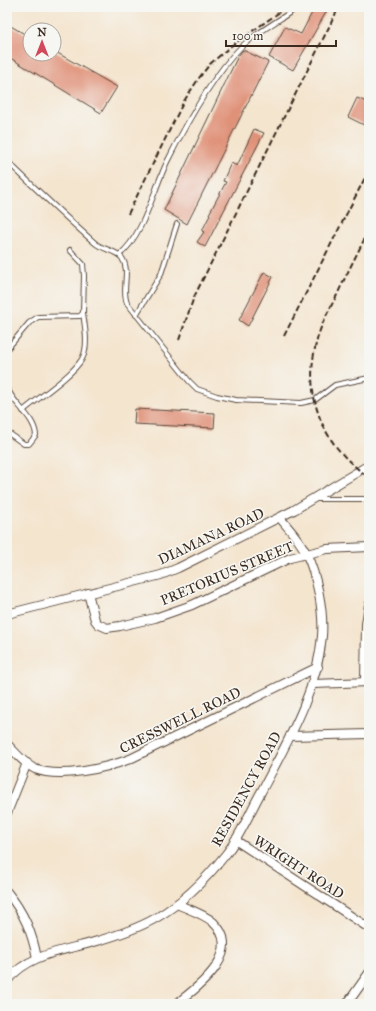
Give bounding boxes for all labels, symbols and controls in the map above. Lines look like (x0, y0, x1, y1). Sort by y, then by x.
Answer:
north arrow (22, 22, 62, 62)
scale bar (226, 22, 336, 48)
text: N (37, 26, 47, 39)
text: 100 m (232, 29, 263, 43)
street label: DIAMANA ROAD (156, 504, 267, 568)
street label: PRETORIUS STREET (158, 538, 297, 609)
street label: CRESSWELL ROAD (117, 684, 244, 757)
street label: RESIDENCY ROAD (208, 729, 285, 850)
street label: WRIGHT ROAD (250, 832, 347, 903)

